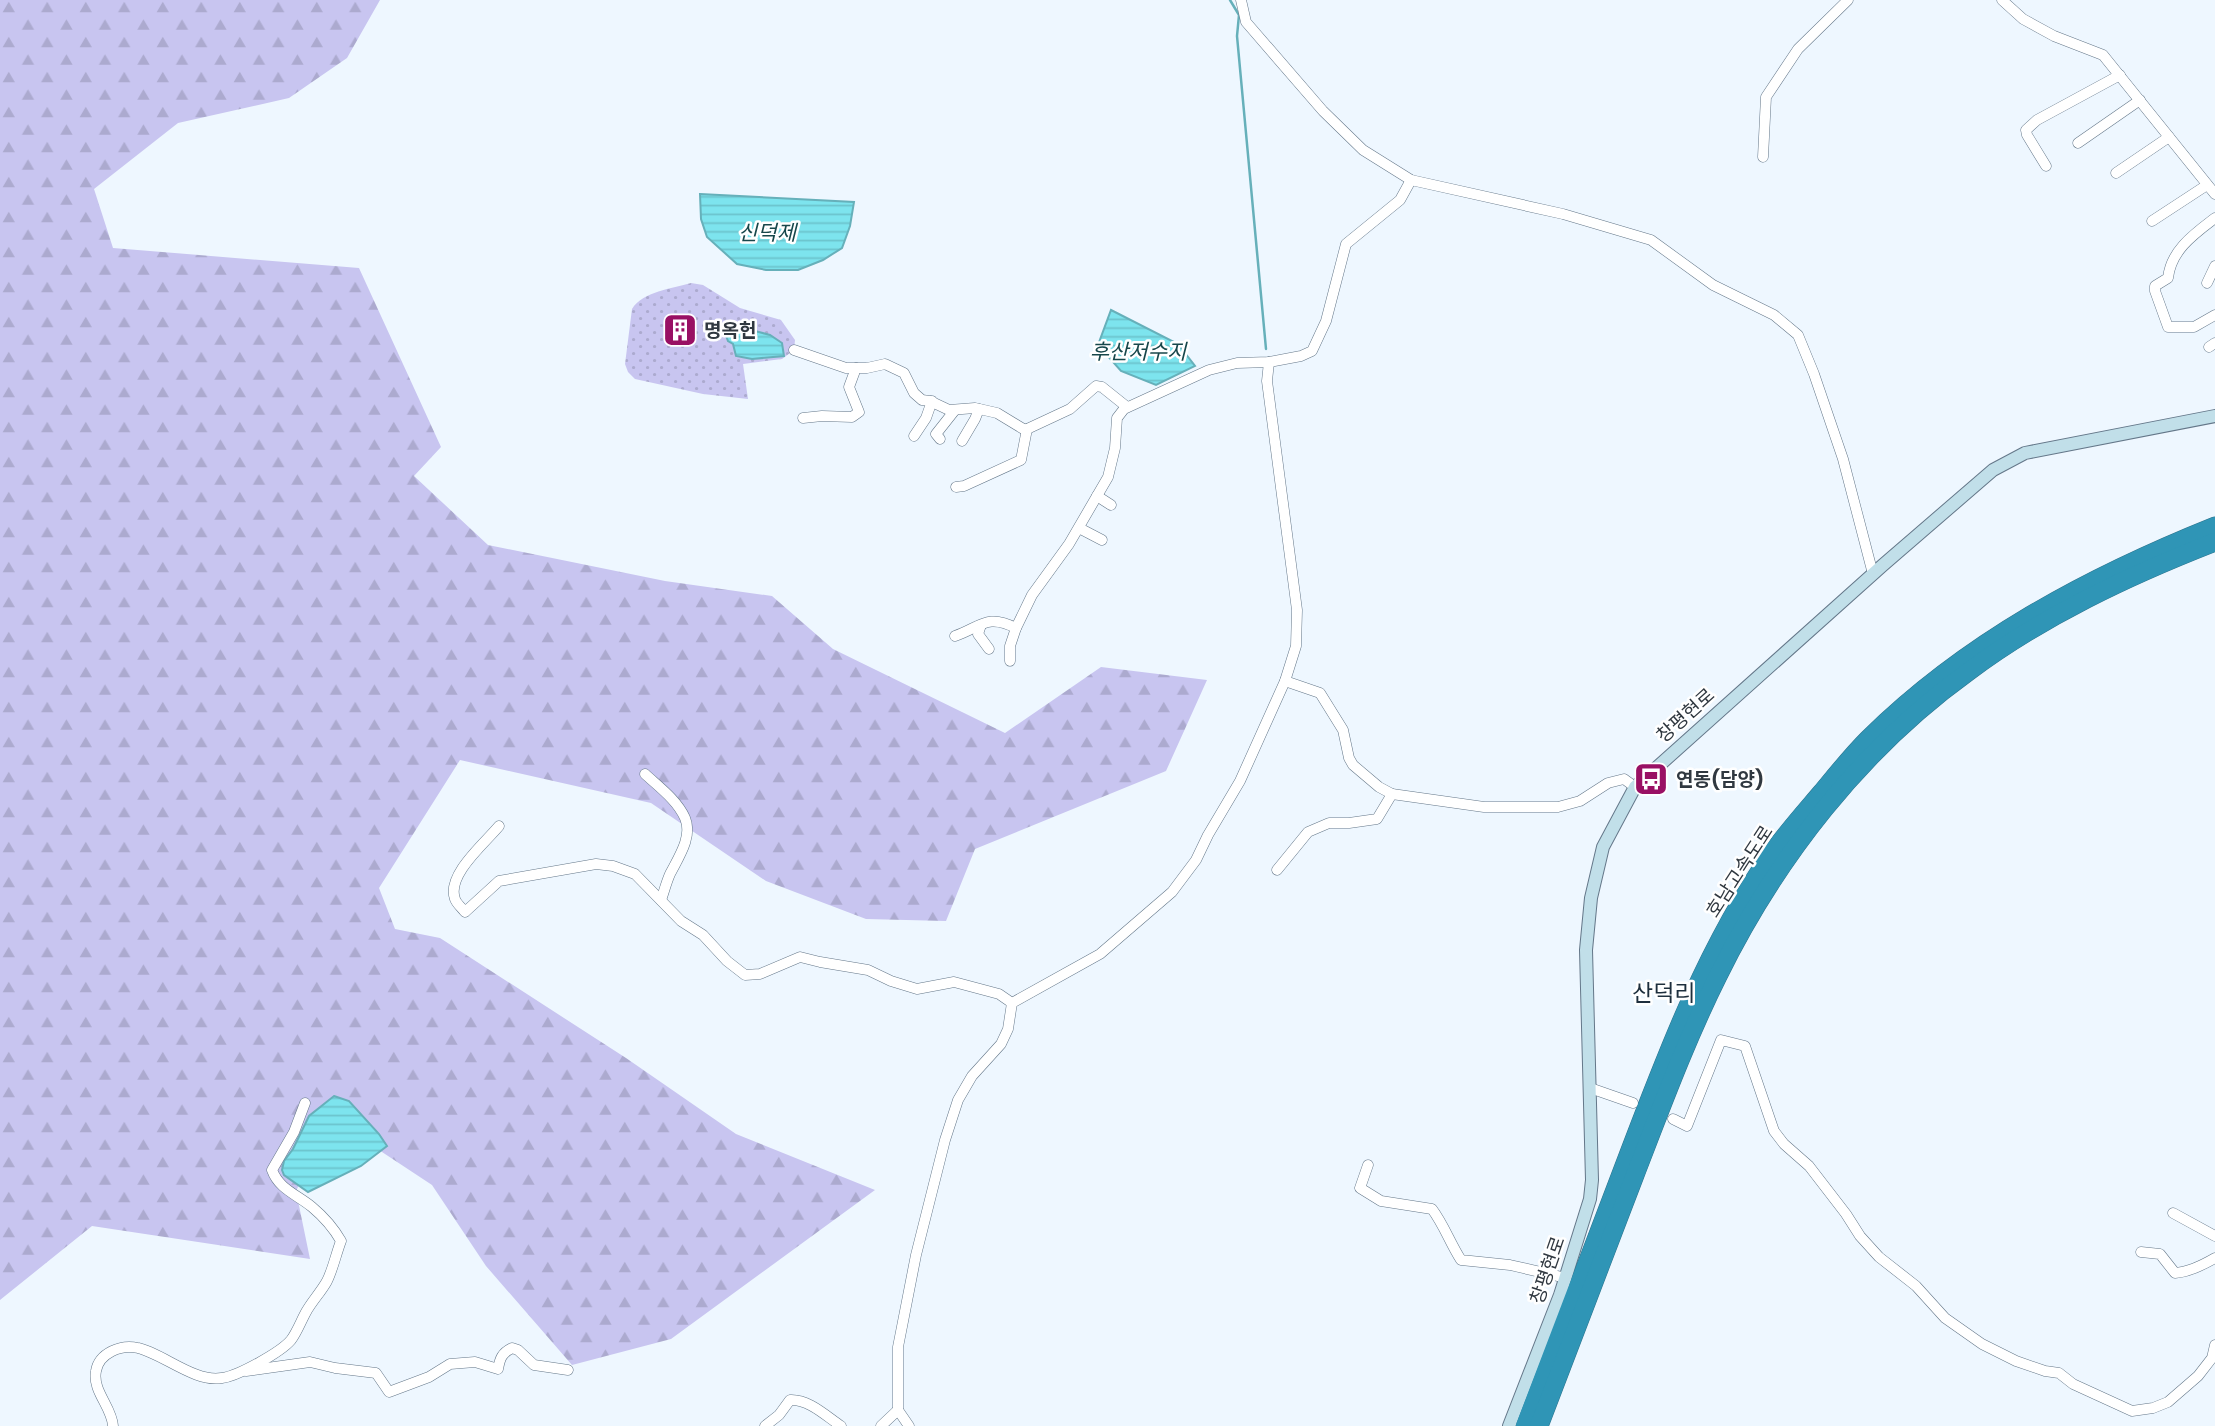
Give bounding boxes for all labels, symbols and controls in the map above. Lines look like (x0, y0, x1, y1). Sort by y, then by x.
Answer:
water label: 신덕제 (738, 218, 799, 247)
building icon: 명옥헌 (661, 311, 699, 349)
place label: 명옥헌 (704, 317, 756, 344)
water label: 후산저수지 (1090, 337, 1188, 366)
street label: 창평현로 (1650, 682, 1720, 749)
bus stop icon: 연동(담양) (1632, 760, 1670, 798)
place label: 연동(담양) (1676, 766, 1764, 793)
street label: 호남고속도로 (1700, 820, 1779, 923)
district label: 산덕리 (1632, 977, 1696, 1009)
street label: 창평현로 (1523, 1233, 1572, 1308)

